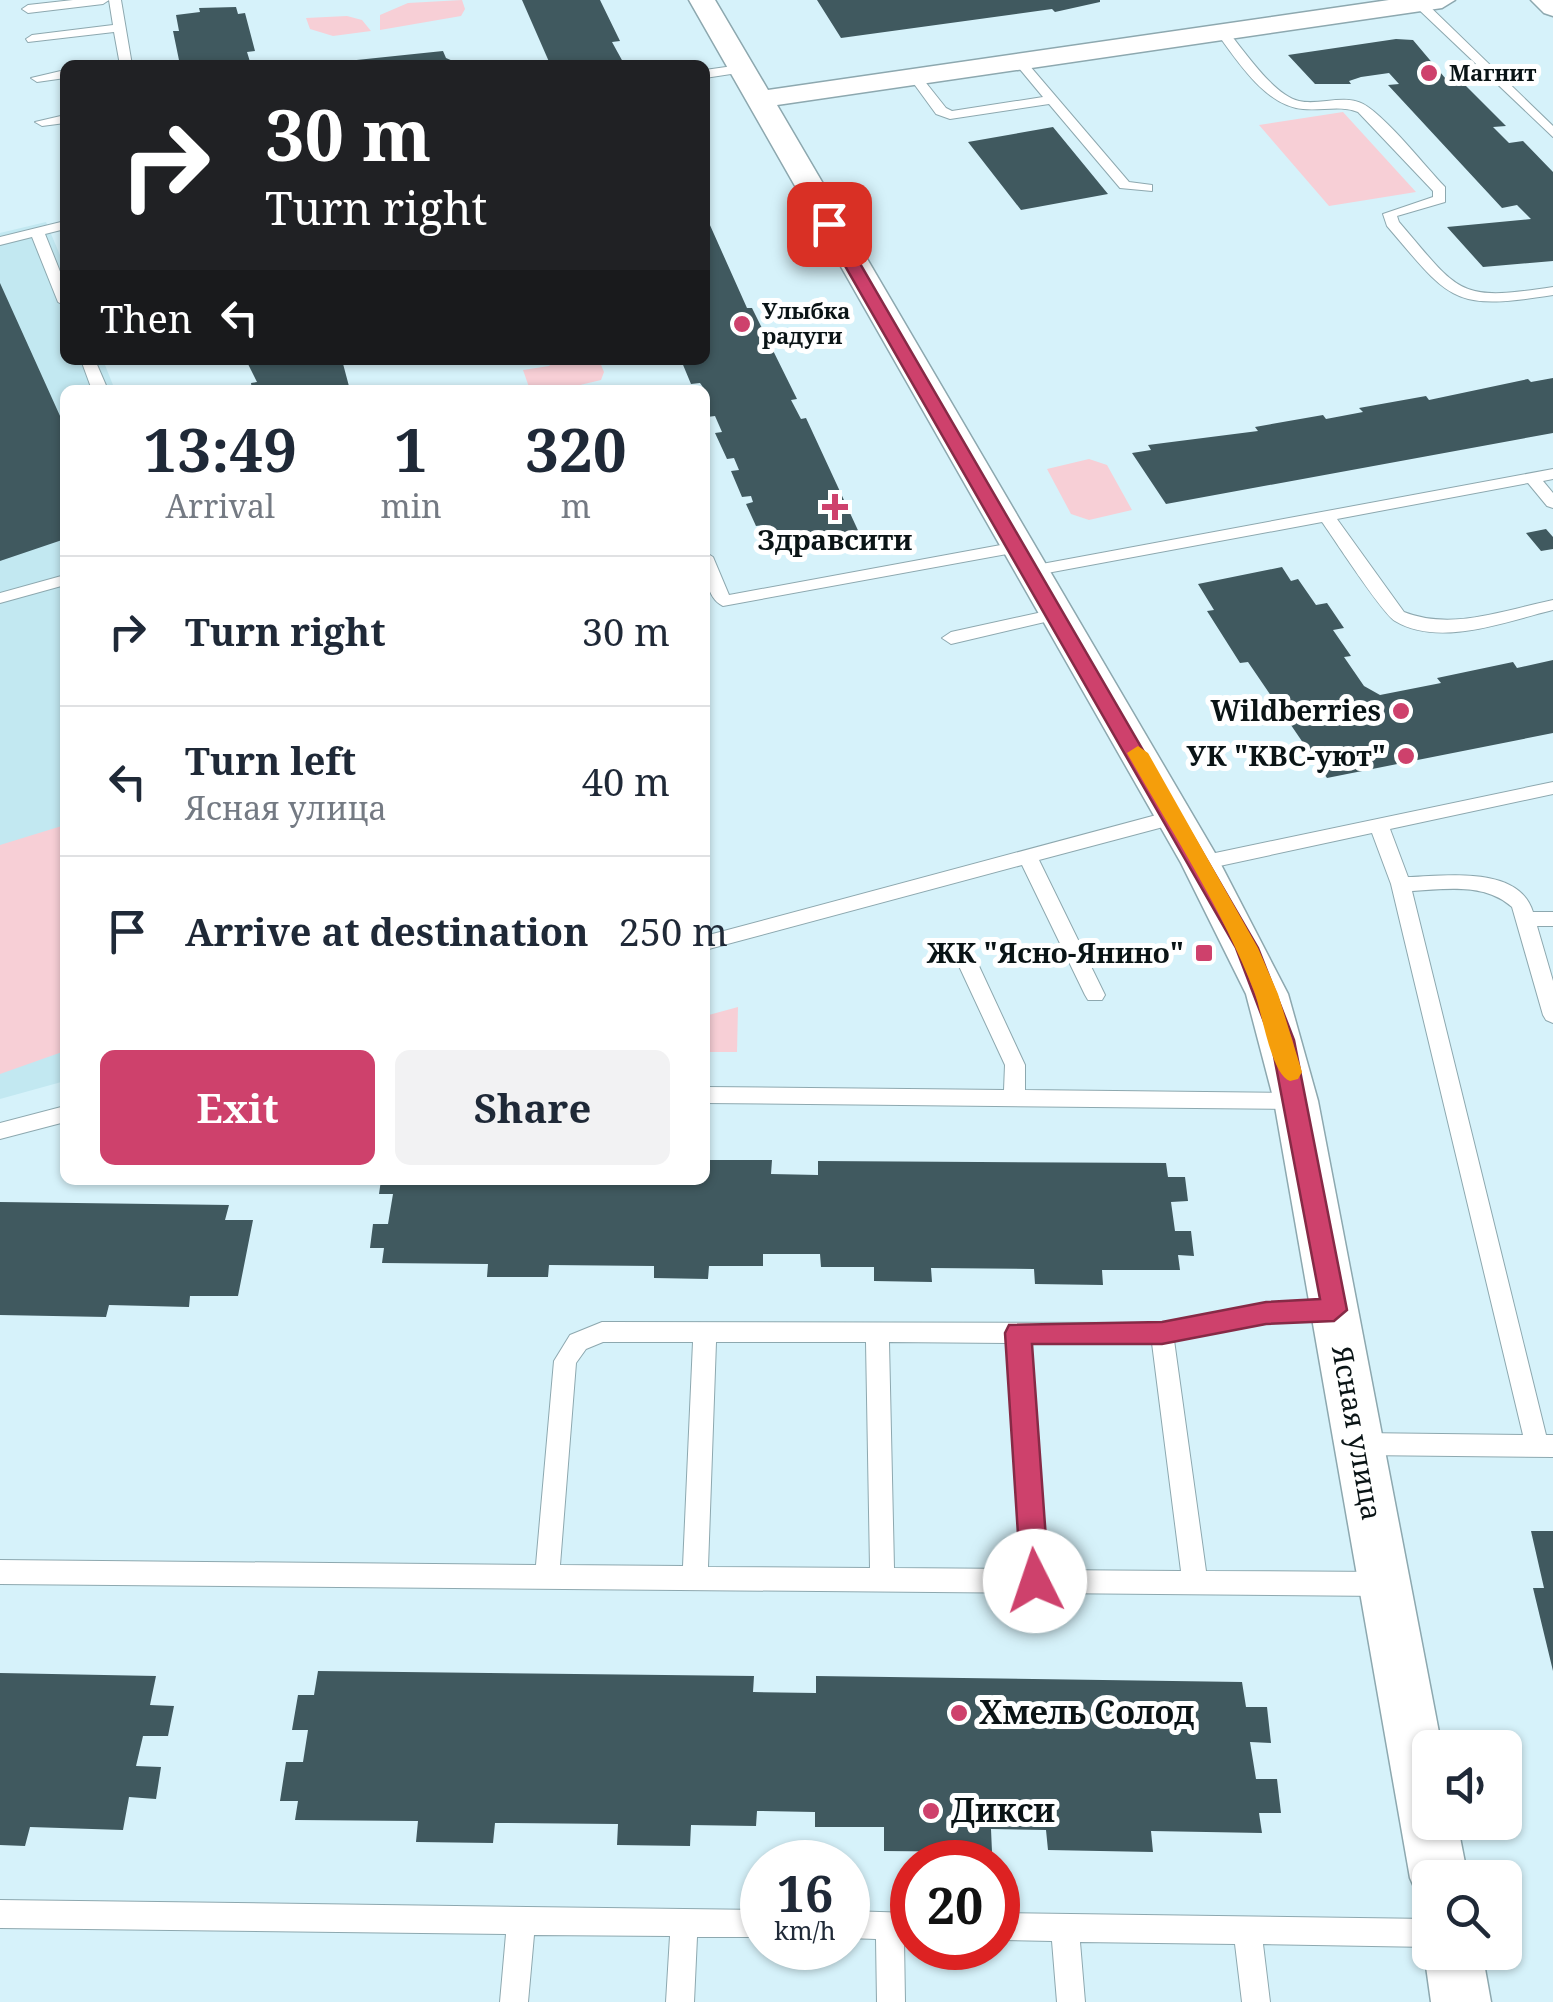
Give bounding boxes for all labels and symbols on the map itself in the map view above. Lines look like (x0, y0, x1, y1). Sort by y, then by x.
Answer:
place label: Магнит (1449, 57, 1536, 87)
marker: Магнит (1418, 62, 1440, 84)
pin (787, 182, 872, 267)
place label: Улыбка радуги (762, 295, 850, 350)
marker: Улыбка радуги (731, 313, 753, 335)
marker: Здравсити (824, 496, 846, 518)
place label: Здравсити (758, 520, 912, 558)
place label: Wildberries (1210, 691, 1381, 729)
marker: Wildberries (1390, 700, 1412, 722)
place label: УК "КВС-уют" (1187, 736, 1386, 774)
marker: УК "КВС-уют" (1395, 745, 1417, 767)
place label: ЖК "Ясно-Янино" (927, 933, 1184, 971)
marker: ЖК "Ясно-Янино" (1193, 942, 1215, 964)
street label: Ясная улица (1324, 1342, 1392, 1523)
position arrow (983, 1529, 1087, 1633)
place label: Хмель Солод (979, 1690, 1194, 1733)
marker: Хмель Солод (948, 1702, 970, 1724)
place label: Дикси (951, 1788, 1055, 1831)
marker: Дикси (920, 1800, 942, 1822)
speed limit sign: 20 (890, 1840, 1020, 1970)

